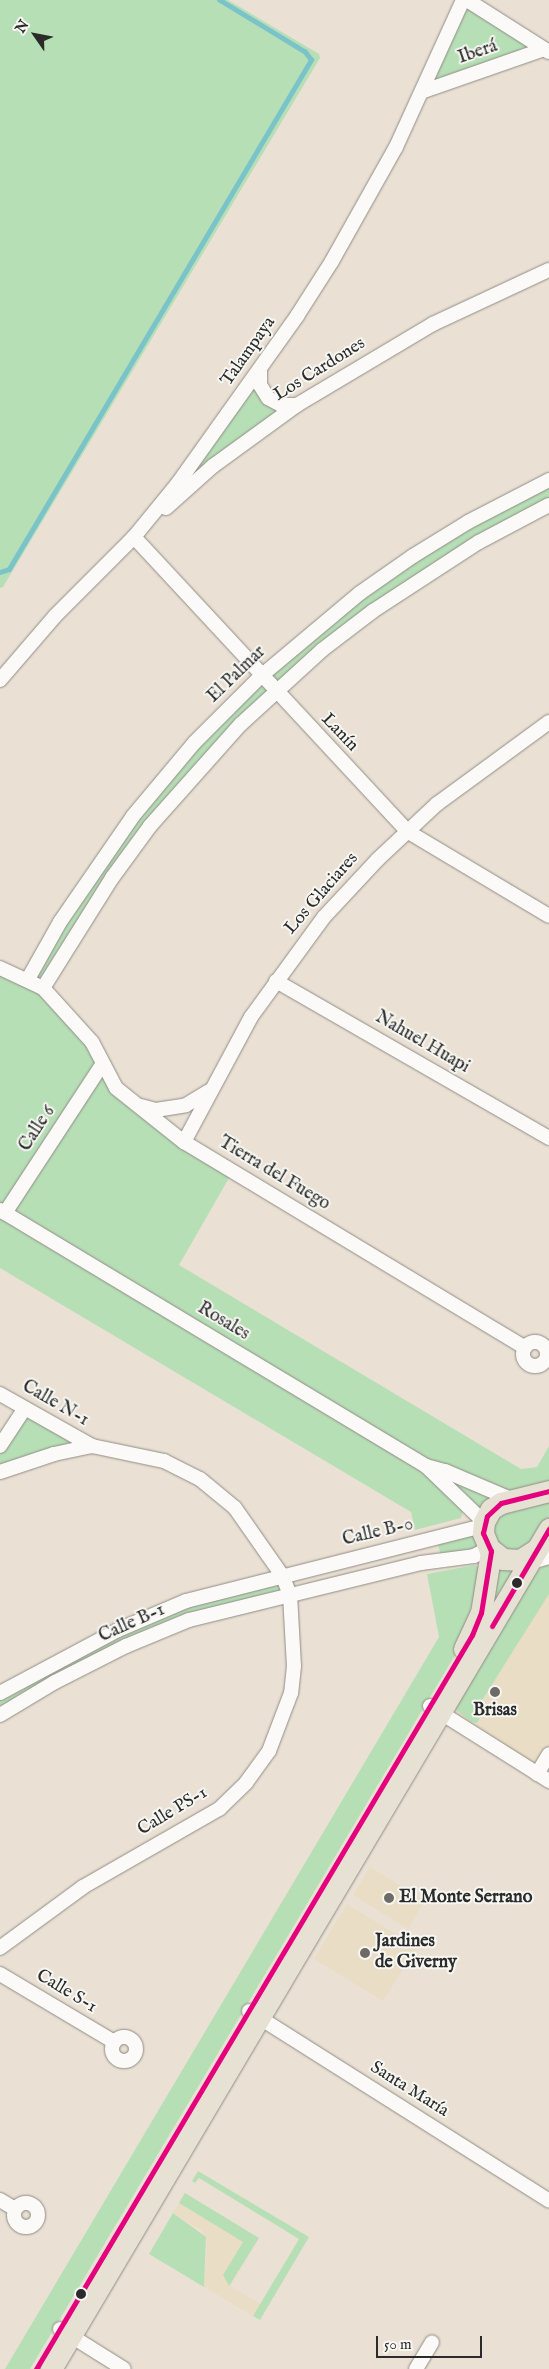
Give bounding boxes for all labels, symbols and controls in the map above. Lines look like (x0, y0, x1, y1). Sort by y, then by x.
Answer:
north arrow (10, 10, 60, 60)
text: N (12, 17, 33, 37)
street label: Iberá (456, 36, 500, 70)
street label: Talampaya (217, 313, 281, 391)
street label: Los Cardones (270, 333, 370, 407)
street label: El Palmar (203, 642, 271, 708)
street label: Lanín (316, 709, 362, 757)
street label: Los Glaciares (281, 849, 363, 939)
street label: Nahuel Huapi (371, 1007, 473, 1079)
street label: Calle 6 (15, 1102, 61, 1156)
street label: Tierra del Fuego (214, 1132, 334, 1216)
street label: Rosales (193, 1298, 253, 1346)
street label: Calle N-1 (18, 1376, 92, 1432)
street label: Calle B-0 (341, 1514, 415, 1552)
unlabelled marker (512, 1578, 522, 1588)
street label: Calle B-1 (96, 1600, 168, 1648)
marker: Brisas (489, 1686, 501, 1698)
place label: Brisas (473, 1700, 517, 1722)
street label: Calle PS-1 (134, 1783, 212, 1841)
place label: El Monte Serrano (399, 1887, 532, 1909)
marker: El Monte Serrano (383, 1892, 395, 1904)
place label: Jardines de Giverny (375, 1932, 457, 1975)
marker: Jardines de Giverny (359, 1947, 371, 1959)
street label: Calle S-1 (32, 1966, 100, 2018)
street label: Santa María (366, 2057, 452, 2123)
unlabelled marker (76, 2289, 86, 2299)
scale bar (379, 2326, 485, 2358)
text: 50 m (384, 2335, 412, 2354)

